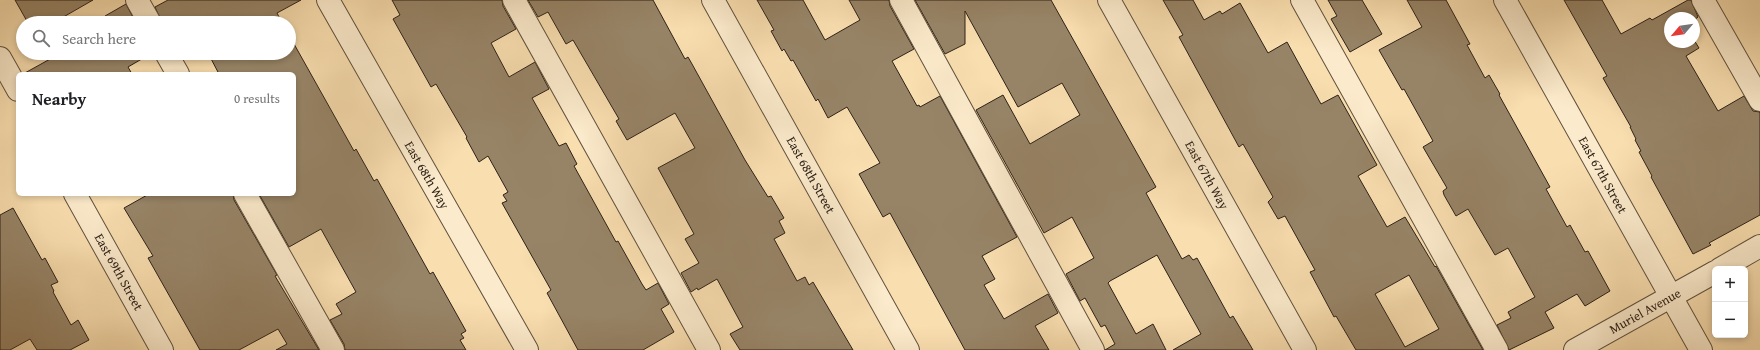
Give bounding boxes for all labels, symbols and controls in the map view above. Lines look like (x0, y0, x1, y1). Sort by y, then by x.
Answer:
north arrow (1664, 12, 1700, 48)
search box (16, 16, 296, 60)
icon: search (30, 27, 52, 49)
text: Search here (62, 28, 136, 49)
text: Nearby (32, 86, 86, 111)
text: 0 results (234, 89, 280, 108)
street label: East 68th Street (782, 133, 840, 217)
street label: East 67th Street (1574, 133, 1632, 217)
street label: East 68th Way (400, 137, 454, 213)
street label: East 67th Way (1180, 137, 1234, 213)
street label: East 69th Street (90, 230, 148, 314)
map controls (1712, 266, 1748, 338)
button: + (1712, 266, 1748, 302)
street label: Muriel Avenue (1606, 283, 1684, 339)
button: − (1712, 302, 1748, 338)

